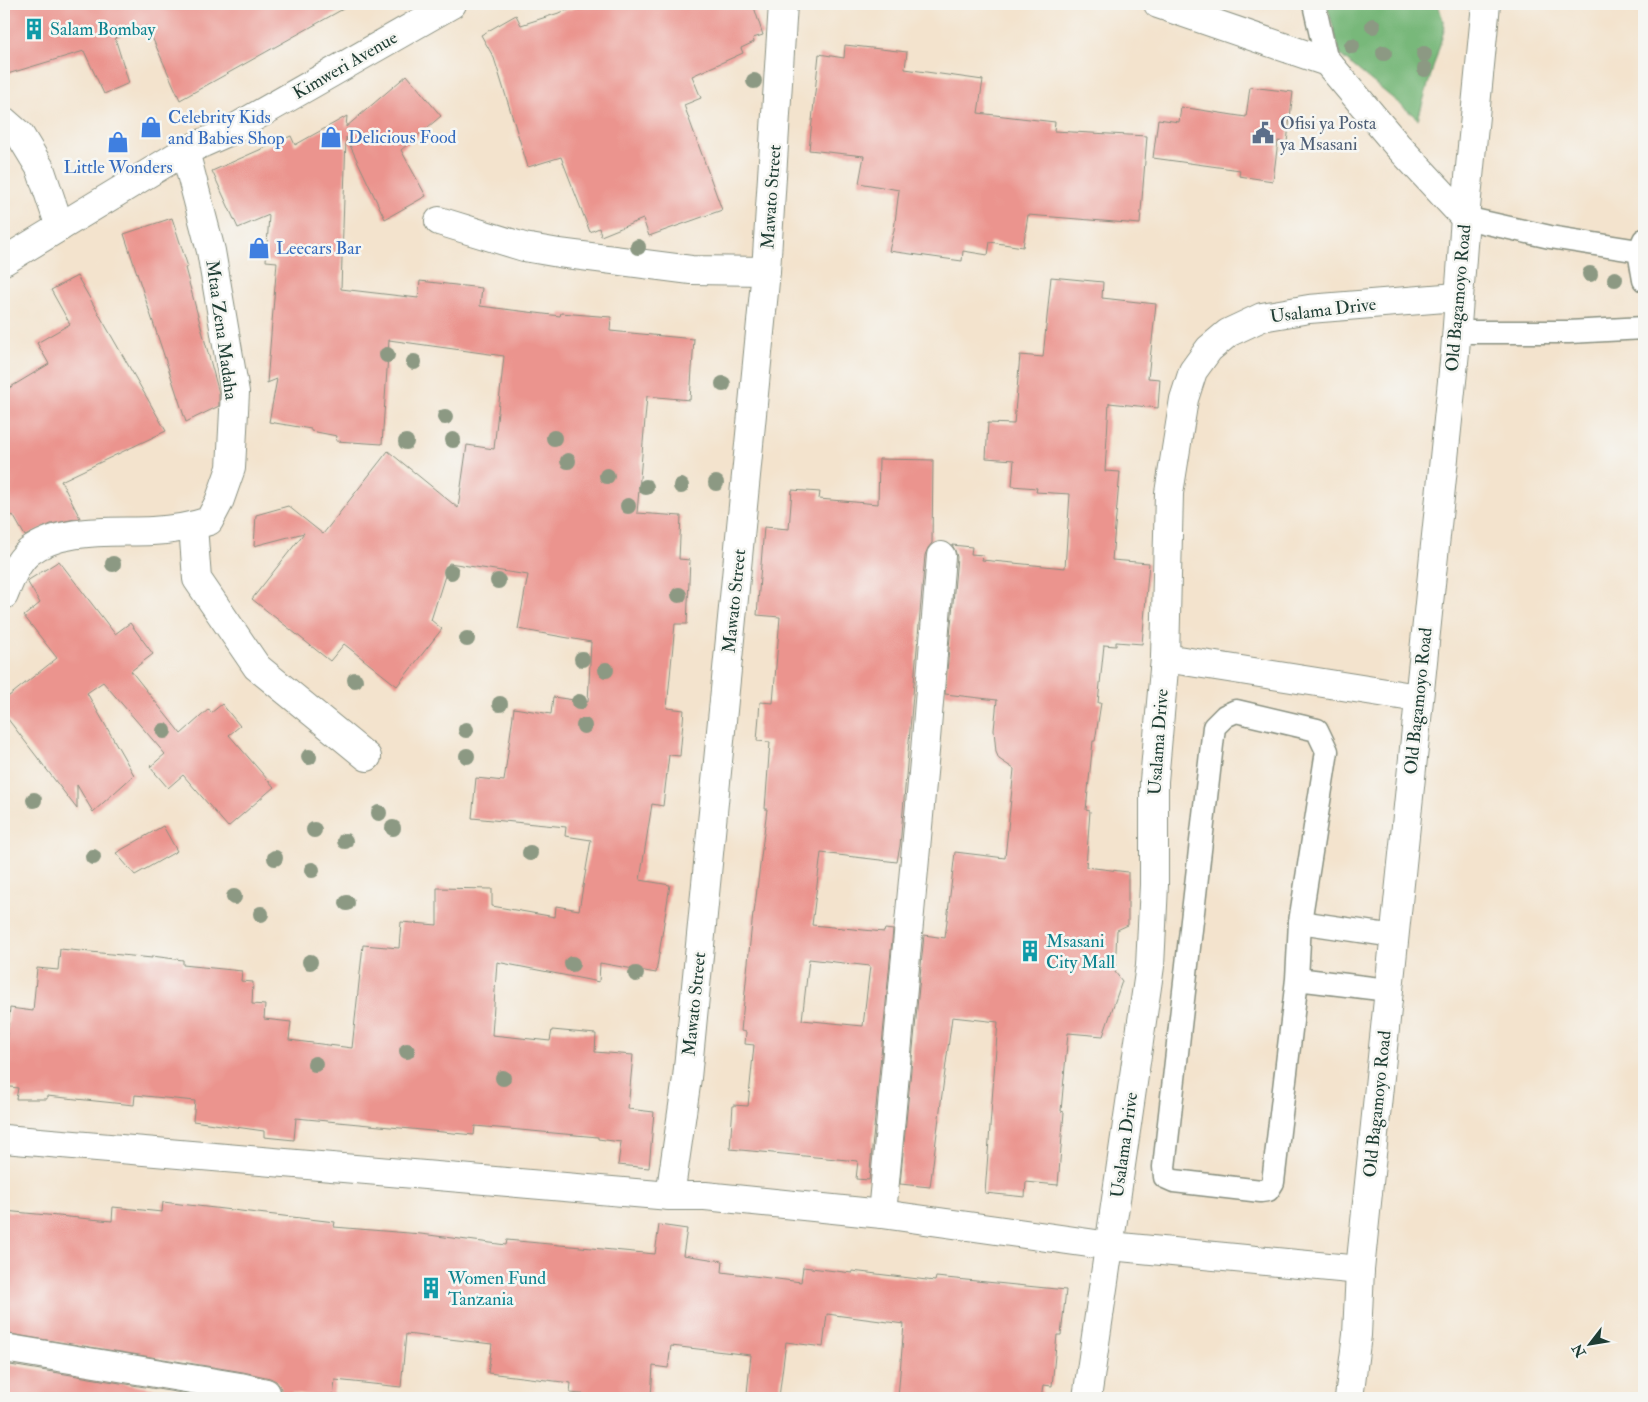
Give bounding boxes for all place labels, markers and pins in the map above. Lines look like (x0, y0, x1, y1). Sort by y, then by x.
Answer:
building icon: Salam Bombay (21, 16, 47, 42)
place label: Salam Bombay (50, 18, 157, 41)
place label: Celebrity Kids and Babies Shop (168, 106, 285, 150)
place label: Ofisi ya Posta ya Msasani (1280, 112, 1377, 156)
shop icon: Celebrity Kids and Babies Shop (138, 114, 164, 140)
public building icon: Ofisi ya Posta ya Msasani (1250, 120, 1276, 146)
shop icon: Delicious Food (318, 124, 344, 150)
place label: Delicious Food (348, 126, 457, 149)
shop icon: Little Wonders (105, 129, 131, 155)
place label: Little Wonders (63, 156, 173, 179)
shop icon: Leecars Bar (246, 235, 272, 261)
place label: Leecars Bar (276, 237, 362, 260)
place label: Msasani City Mall (1046, 930, 1116, 974)
building icon: Msasani City Mall (1017, 938, 1043, 964)
place label: Women Fund Tanzania (447, 1267, 546, 1311)
building icon: Women Fund Tanzania (418, 1275, 444, 1301)

